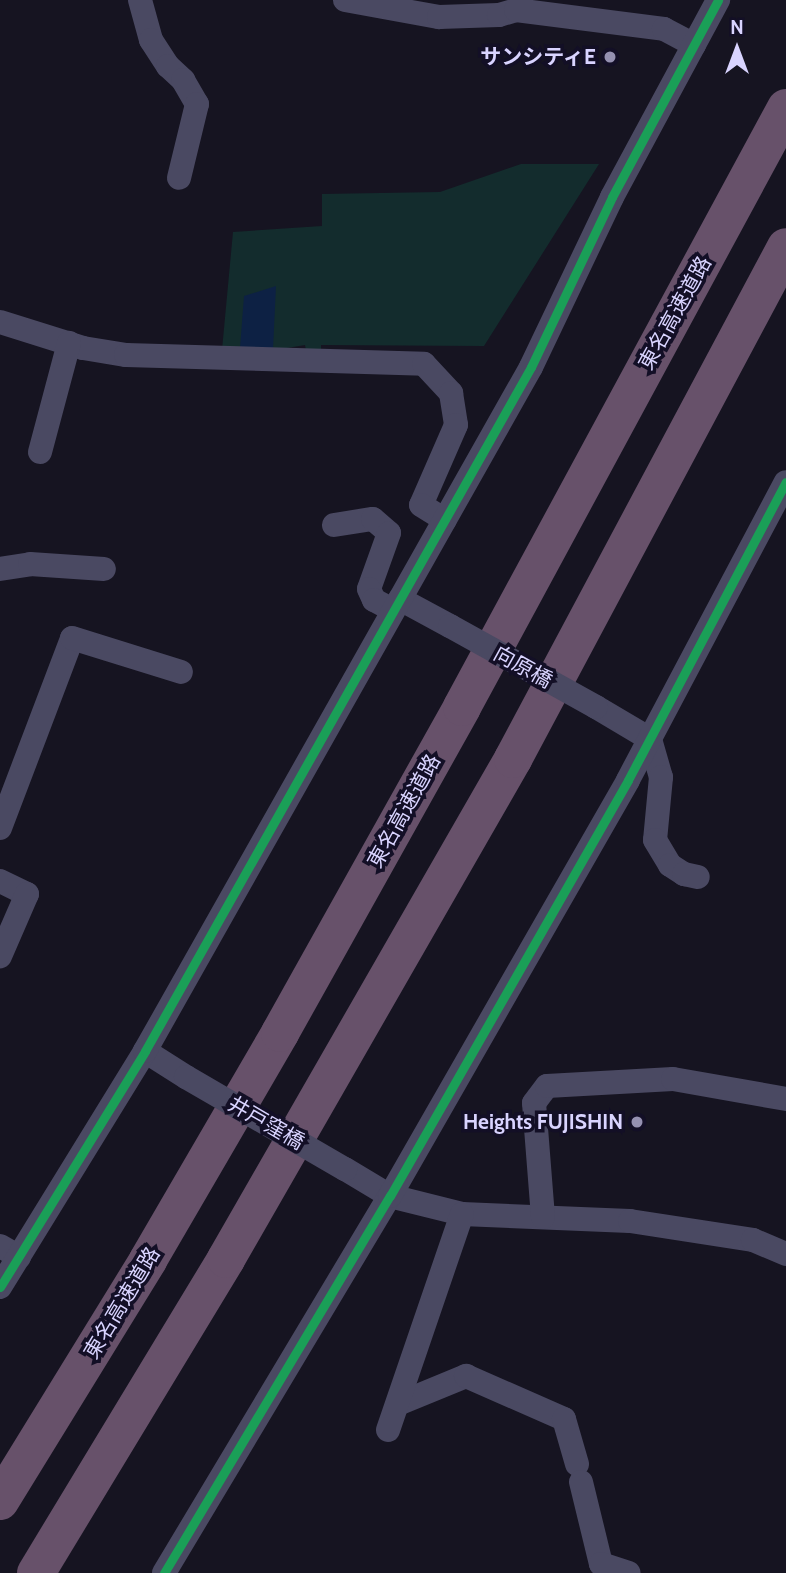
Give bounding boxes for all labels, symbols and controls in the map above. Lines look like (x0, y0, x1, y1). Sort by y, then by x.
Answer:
north arrow (702, 14, 772, 84)
text: N (730, 16, 744, 39)
place label: サンシティE (479, 44, 596, 70)
marker: サンシティE (602, 49, 618, 65)
street label: 東名高速道路 (633, 252, 717, 374)
street label: 向原橋 (489, 641, 557, 693)
street label: 東名高速道路 (362, 750, 446, 872)
street label: 井戸窪橋 (223, 1091, 309, 1155)
place label: Heights FUJISHIN (463, 1109, 623, 1135)
marker: Heights FUJISHIN (629, 1114, 645, 1130)
street label: 東名高速道路 (79, 1243, 165, 1363)

